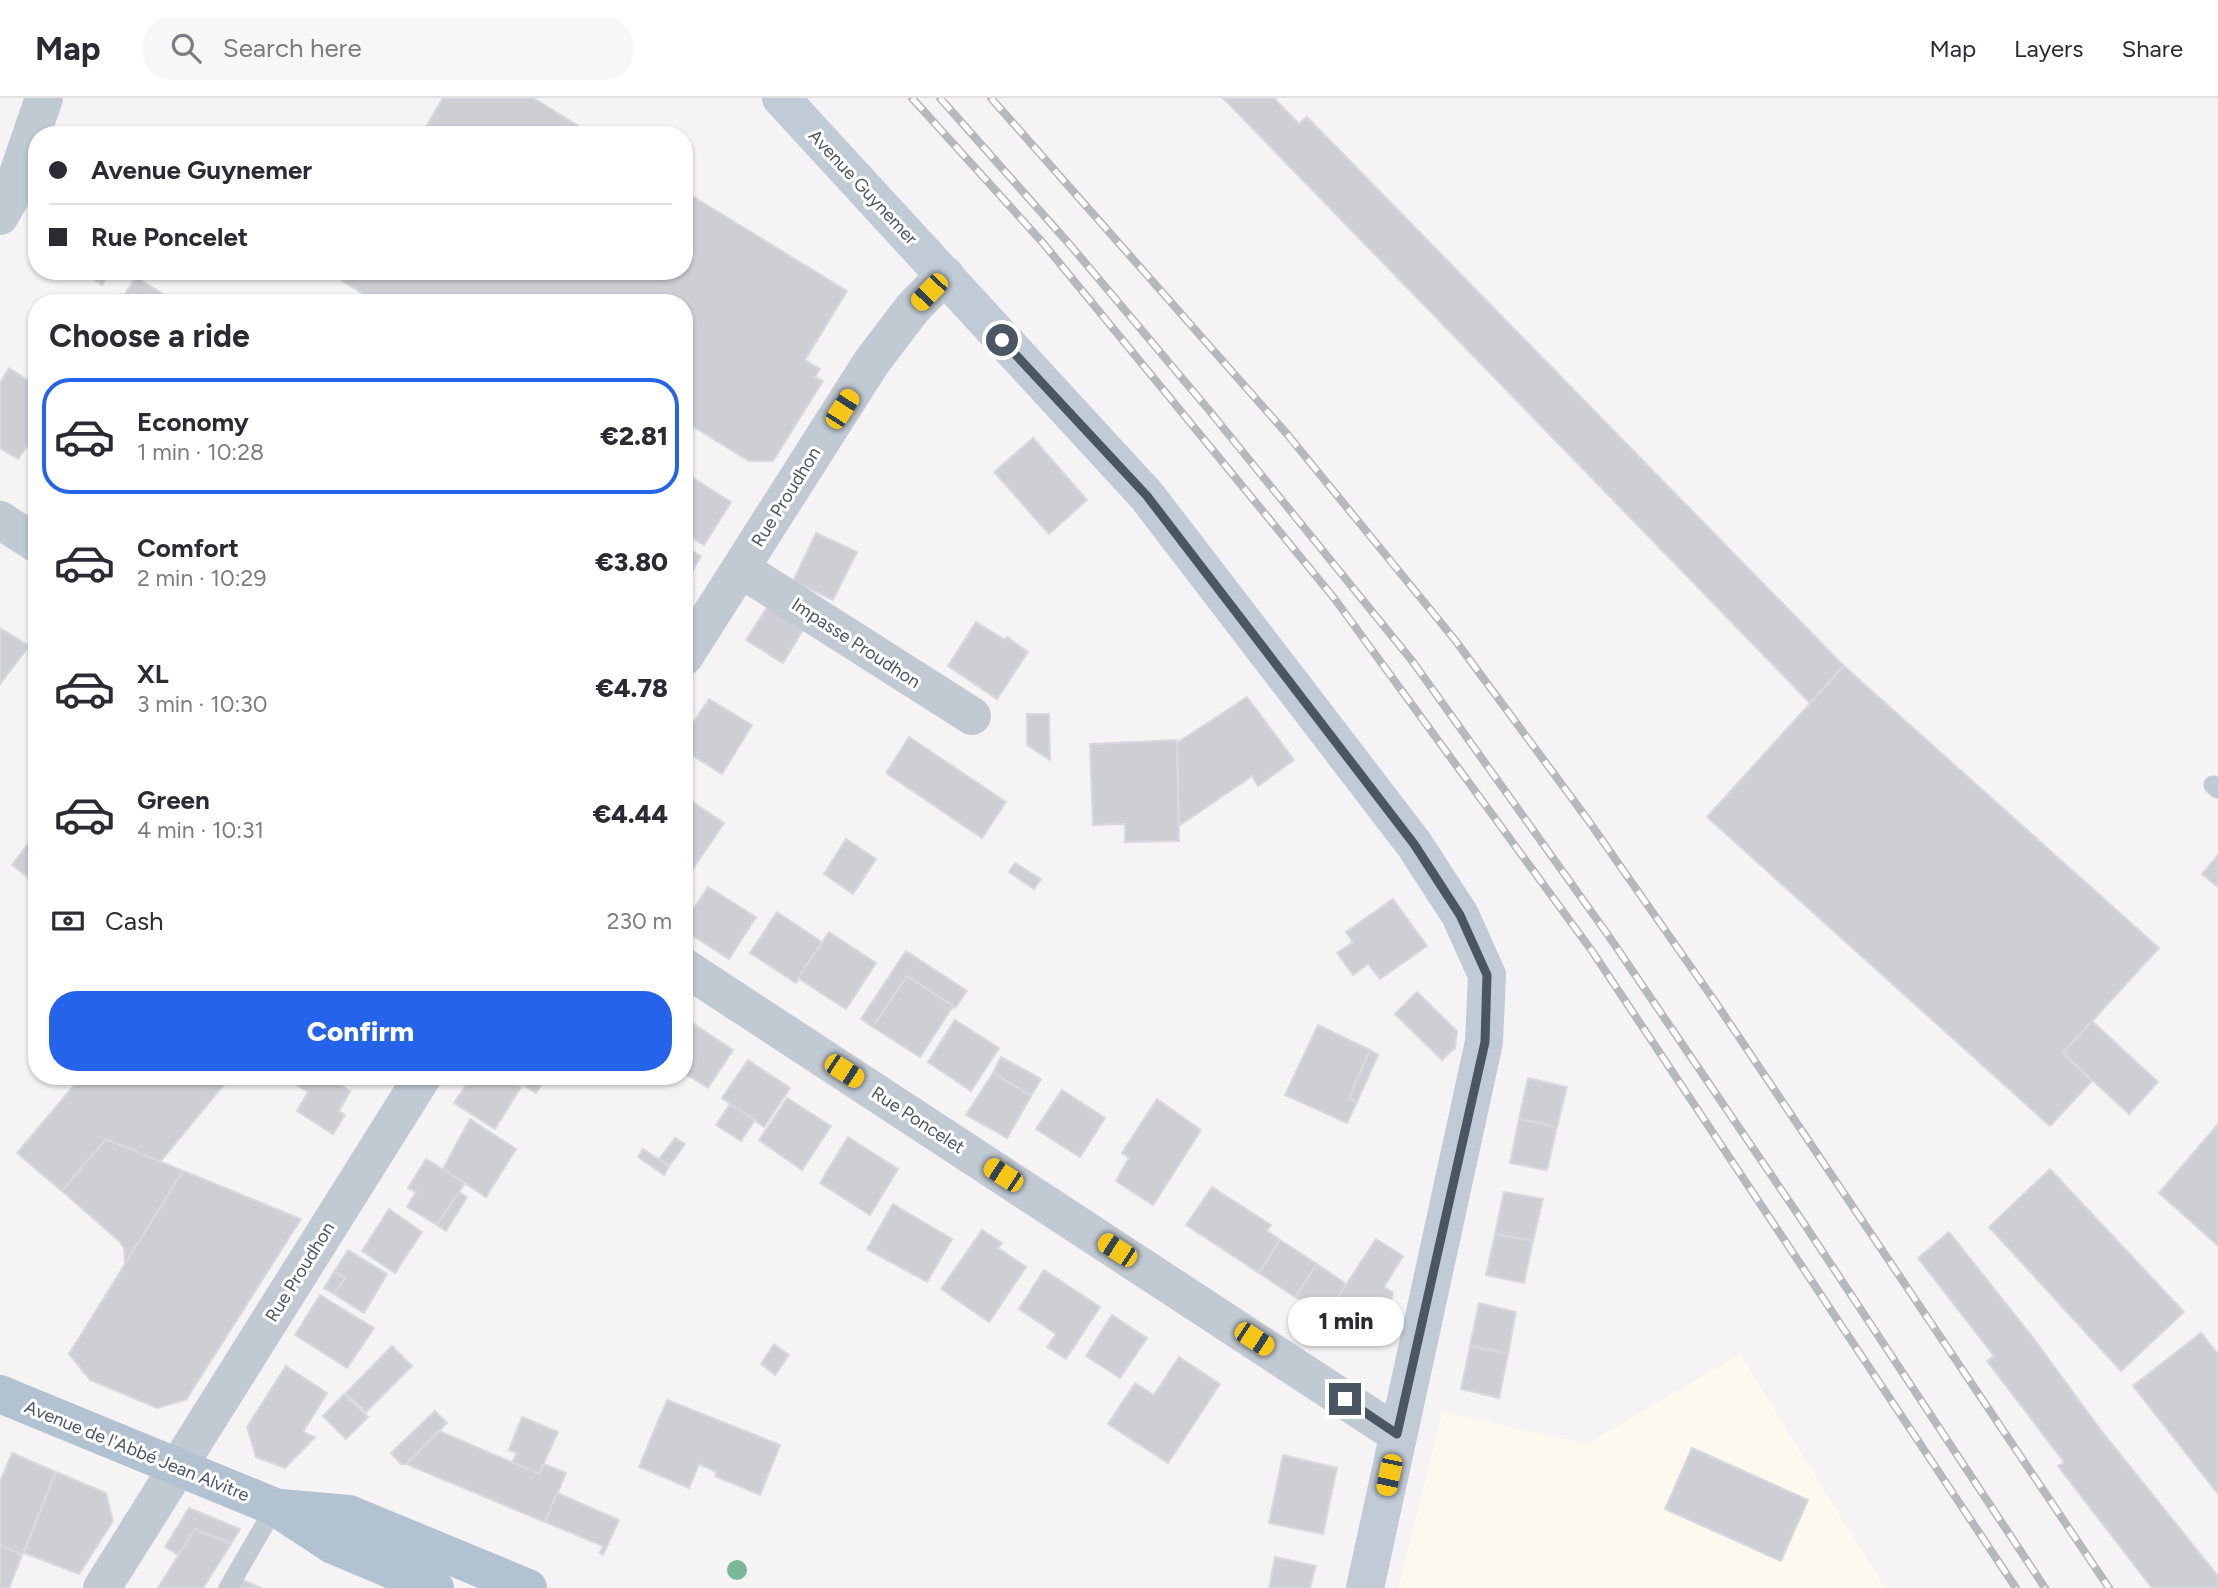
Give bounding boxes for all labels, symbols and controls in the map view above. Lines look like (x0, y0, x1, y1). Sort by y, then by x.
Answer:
search box (143, 17, 633, 80)
text: Map (35, 29, 101, 68)
icon: search (167, 29, 205, 67)
text: Search here (223, 32, 362, 64)
text: Map (1929, 34, 1976, 63)
text: Layers (2014, 34, 2083, 63)
text: Share (2121, 34, 2183, 63)
street label: Avenue Guynemer (804, 125, 922, 249)
text: Avenue Guynemer (91, 154, 312, 186)
text: Rue Poncelet (91, 221, 248, 253)
car (907, 270, 952, 314)
text: Choose a ride (49, 317, 250, 355)
route start (986, 324, 1018, 356)
car (822, 386, 863, 432)
icon: car (53, 405, 116, 468)
text: Economy (137, 406, 249, 438)
text: €2.81 (600, 420, 668, 452)
text: 1 min · 10:28 (137, 438, 264, 466)
street label: Rue Proudhon (747, 443, 825, 551)
icon: car (53, 531, 116, 594)
text: Comfort (137, 532, 239, 564)
text: €3.80 (595, 546, 668, 578)
text: 2 min · 10:29 (137, 564, 266, 592)
street label: Impasse Proudhon (788, 593, 924, 693)
icon: car (53, 657, 116, 720)
text: XL (137, 658, 169, 690)
text: €4.78 (595, 672, 668, 704)
text: 3 min · 10:30 (137, 690, 267, 718)
icon: car (53, 783, 116, 846)
text: Green (137, 784, 210, 816)
text: €4.44 (593, 798, 668, 830)
text: 4 min · 10:31 (137, 816, 264, 844)
icon: cash (49, 902, 87, 940)
text: Cash (105, 905, 164, 937)
text: 230 m (607, 907, 672, 935)
button: Confirm (49, 991, 672, 1071)
car (821, 1051, 868, 1091)
street label: Rue Poncelet (867, 1082, 969, 1158)
car (980, 1155, 1027, 1195)
street label: Rue Proudhon (261, 1218, 339, 1326)
car (1094, 1230, 1141, 1270)
callout: 1 min (1287, 1298, 1403, 1346)
text: 1 min (1319, 1307, 1373, 1335)
car (1231, 1319, 1278, 1359)
route end (1329, 1383, 1361, 1415)
street label: Avenue de l'Abbé Jean Alvitre (21, 1396, 253, 1506)
car (1375, 1452, 1404, 1498)

